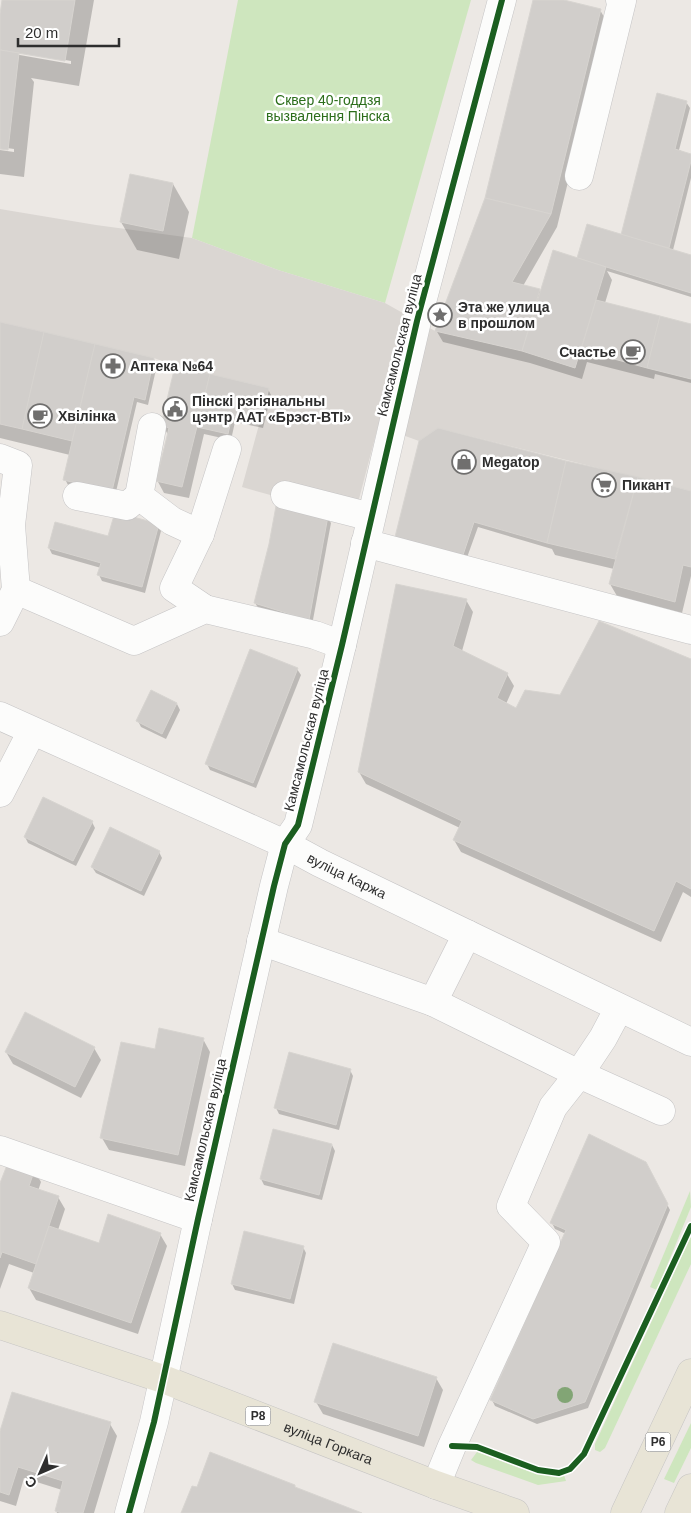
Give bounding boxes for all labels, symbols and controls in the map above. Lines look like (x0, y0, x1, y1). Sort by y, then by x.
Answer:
scale bar (18, 15, 119, 47)
text: 20 m (25, 24, 58, 41)
park label: Сквер 40-годдзя вызвалення Пінска (266, 92, 390, 124)
street label: Камсамольская вуліца (374, 272, 425, 418)
place label: Эта же улица в прошлом (458, 299, 550, 331)
place icon: Эта же улица в прошлом (427, 302, 453, 328)
cafe icon: Счастье (620, 339, 646, 365)
place label: Счастье (559, 344, 616, 360)
pharmacy icon: Аптека №64 (100, 353, 126, 379)
place label: Аптека №64 (130, 358, 213, 374)
place label: Пінскі рэгіянальны цэнтр ААТ «Брэст-ВТІ» (192, 393, 351, 425)
public building icon: Пінскі рэгіянальны цэнтр ААТ «Брэст-ВТІ» (162, 396, 188, 422)
cafe icon: Хвілінка (27, 403, 53, 429)
place label: Хвілінка (58, 408, 116, 424)
shop icon: Megatop (451, 449, 477, 475)
place label: Megatop (482, 454, 540, 470)
supermarket icon: Пикант (591, 472, 617, 498)
place label: Пикант (622, 477, 671, 493)
street label: Камсамольская вуліца (281, 667, 332, 813)
street label: вуліца Каржа (305, 850, 389, 902)
street label: Камсамольская вуліца (181, 1057, 229, 1203)
road number: Р8 (246, 1406, 270, 1425)
street label: вуліца Горкага (282, 1419, 375, 1468)
road number: Р6 (646, 1432, 670, 1451)
north arrow (15, 1448, 65, 1498)
text: С (22, 1473, 40, 1491)

